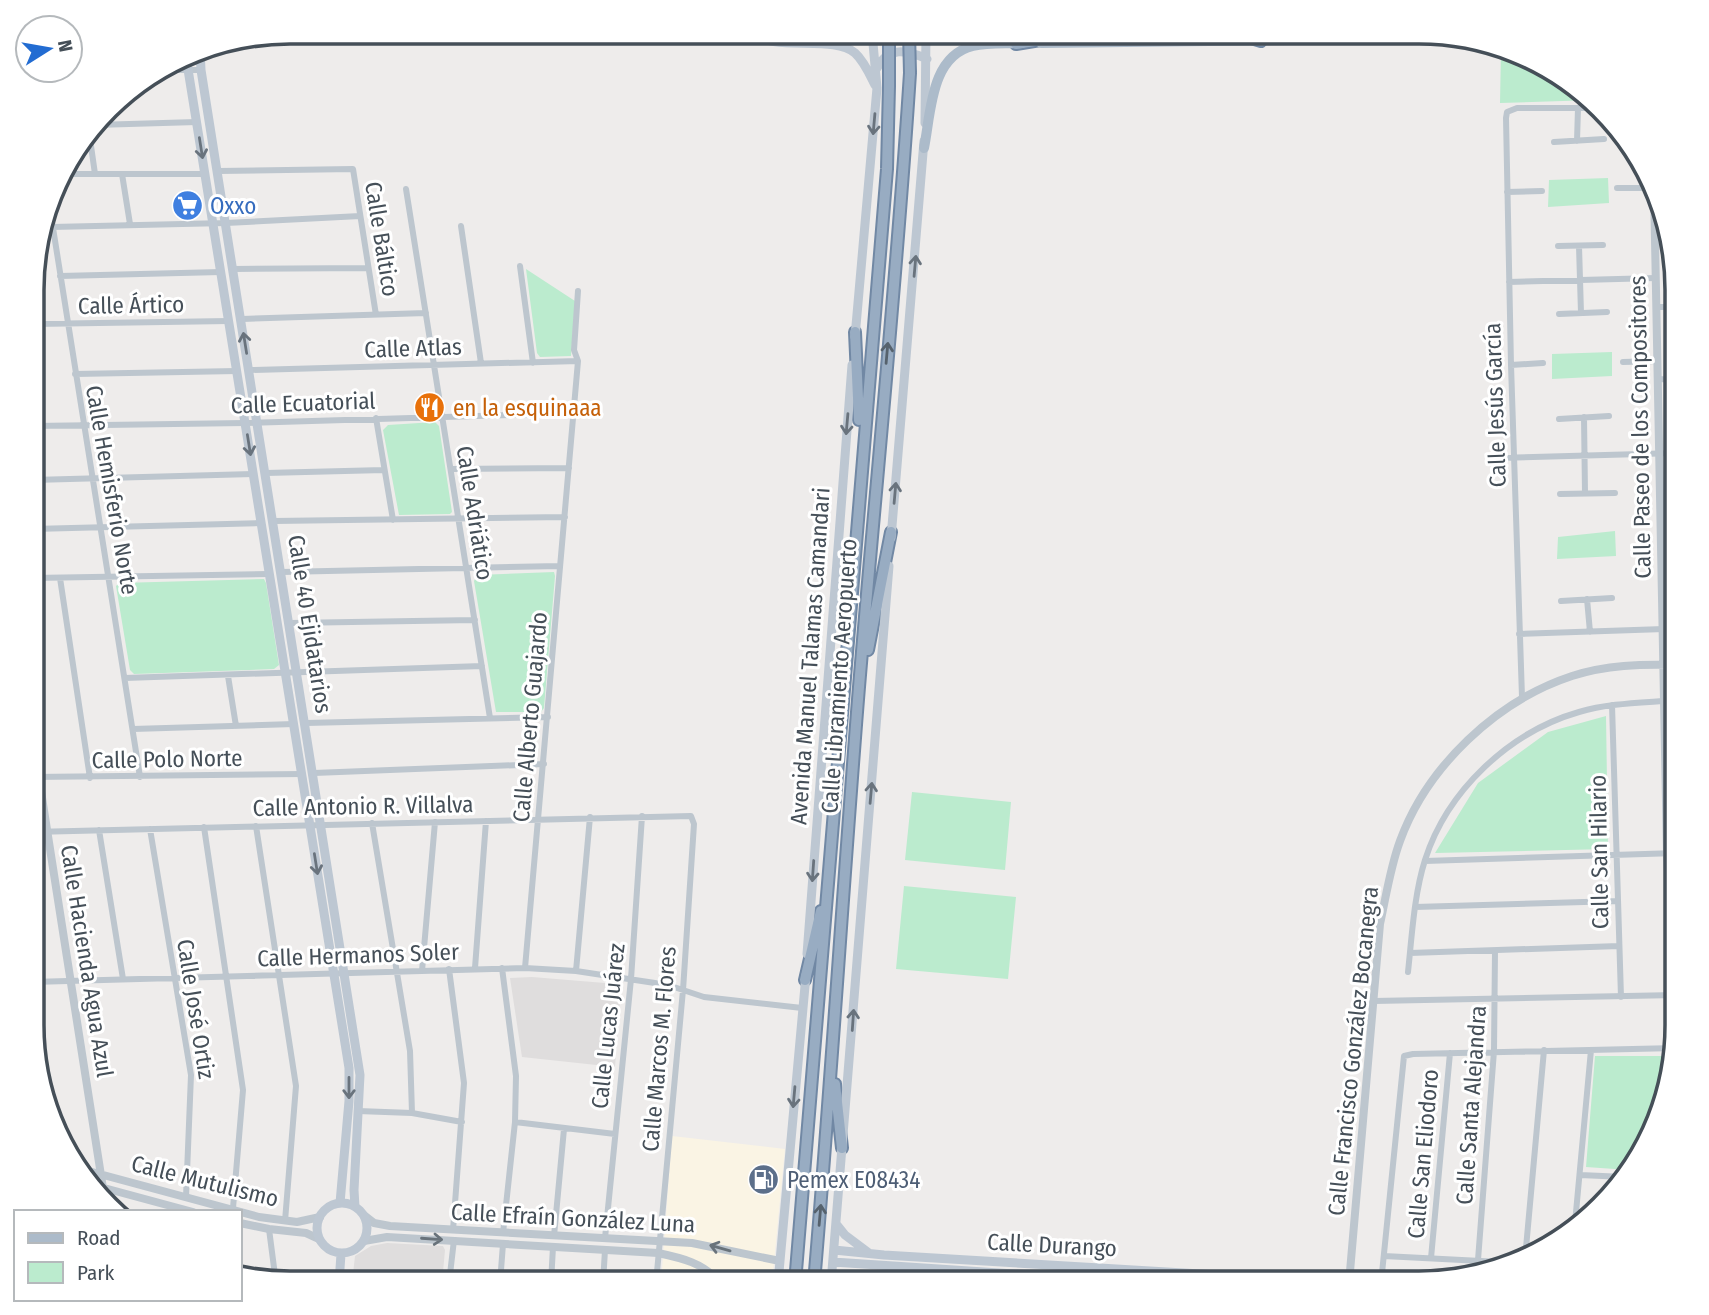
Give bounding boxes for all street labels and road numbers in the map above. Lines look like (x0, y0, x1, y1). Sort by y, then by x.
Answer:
street label: Calle Báltico (359, 180, 405, 298)
street label: Calle Paseo de los Compositores (1623, 275, 1657, 579)
street label: Calle Ártico (78, 289, 184, 320)
street label: Calle Jesús García (1478, 322, 1512, 488)
street label: Calle Atlas (364, 332, 462, 364)
street label: Calle Hemisferio Norte (80, 383, 144, 597)
street label: Calle Ecuatorial (230, 386, 376, 420)
street label: Calle Adriático (451, 444, 499, 582)
street label: Avenida Manuel Talamas Camandari (784, 486, 836, 826)
street label: Calle 40 Ejidatarios (282, 533, 338, 715)
street label: Calle Libramiento Aeropuerto (815, 538, 863, 814)
street label: Calle Alberto Guajardo (507, 611, 553, 823)
street label: Calle Polo Norte (91, 744, 243, 774)
street label: Calle San Hilario (1584, 775, 1614, 929)
street label: Calle Antonio R. Villalva (252, 790, 474, 822)
street label: Calle Hacienda Agua Azul (55, 843, 119, 1079)
street label: Calle Francisco González Bocanegra (1322, 885, 1384, 1217)
street label: Calle José Ortiz (171, 937, 221, 1081)
street label: Calle Hermanos Soler (257, 937, 459, 973)
street label: Calle Lucas Juárez (585, 942, 631, 1110)
street label: Calle Marcos M. Flores (636, 945, 682, 1153)
street label: Calle Santa Alejandra (1450, 1004, 1492, 1206)
street label: Calle San Eliodoro (1402, 1068, 1444, 1240)
street label: Calle Mutulismo (128, 1149, 282, 1213)
street label: Calle Efraín González Luna (450, 1198, 696, 1238)
street label: Calle Durango (986, 1228, 1118, 1262)

